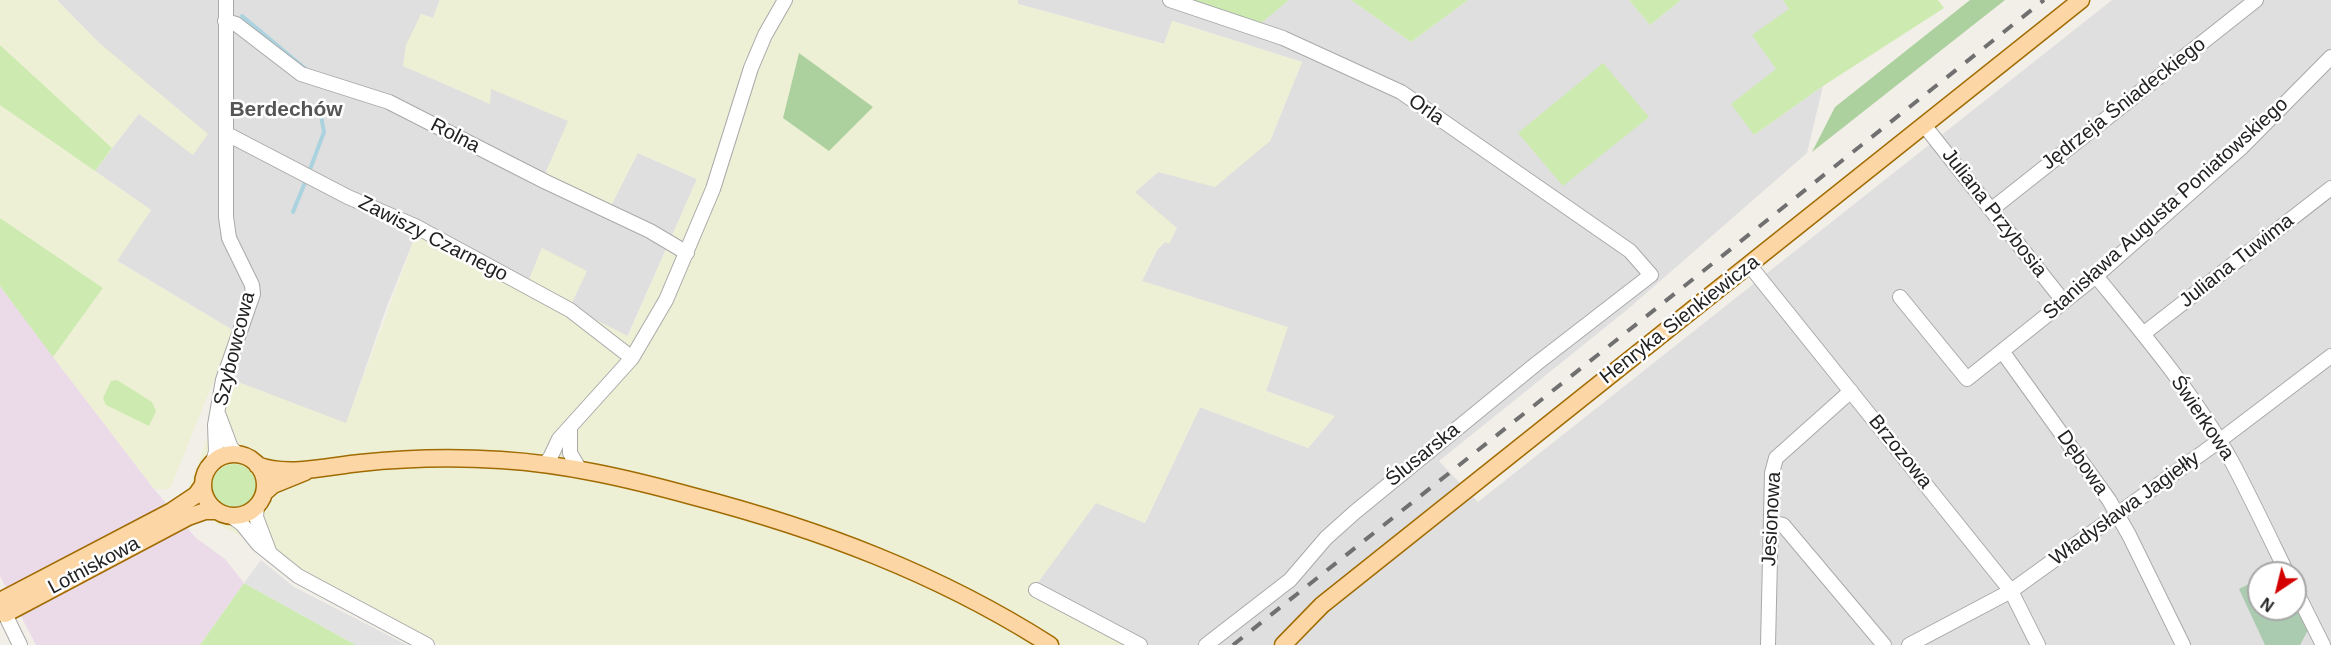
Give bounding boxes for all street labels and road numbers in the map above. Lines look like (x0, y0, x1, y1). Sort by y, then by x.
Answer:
street label: Jędrzeja Śniadeckiego (2037, 33, 2211, 175)
street label: Orla (1404, 89, 1448, 131)
street label: Stanisława Augusta Poniatowskiego (2039, 93, 2293, 325)
street label: Rolna (426, 113, 484, 159)
street label: Juliana Przybosia (1936, 144, 2052, 282)
street label: Zawiszy Czarnego (354, 191, 512, 287)
street label: Juliana Tuwima (2175, 209, 2299, 313)
street label: Henryka Sienkiewicza (1596, 250, 1764, 390)
street label: Szybowcowa (209, 289, 261, 409)
street label: Świerkowa (2165, 371, 2239, 465)
street label: Brzozowa (1863, 410, 1937, 494)
street label: Ślusarska (1381, 418, 1465, 492)
street label: Dębowa (2051, 426, 2113, 500)
street label: Władysława Jagiełły (2046, 447, 2204, 571)
street label: Jesionowa (1758, 471, 1786, 567)
street label: Lotniskowa (44, 532, 144, 600)

